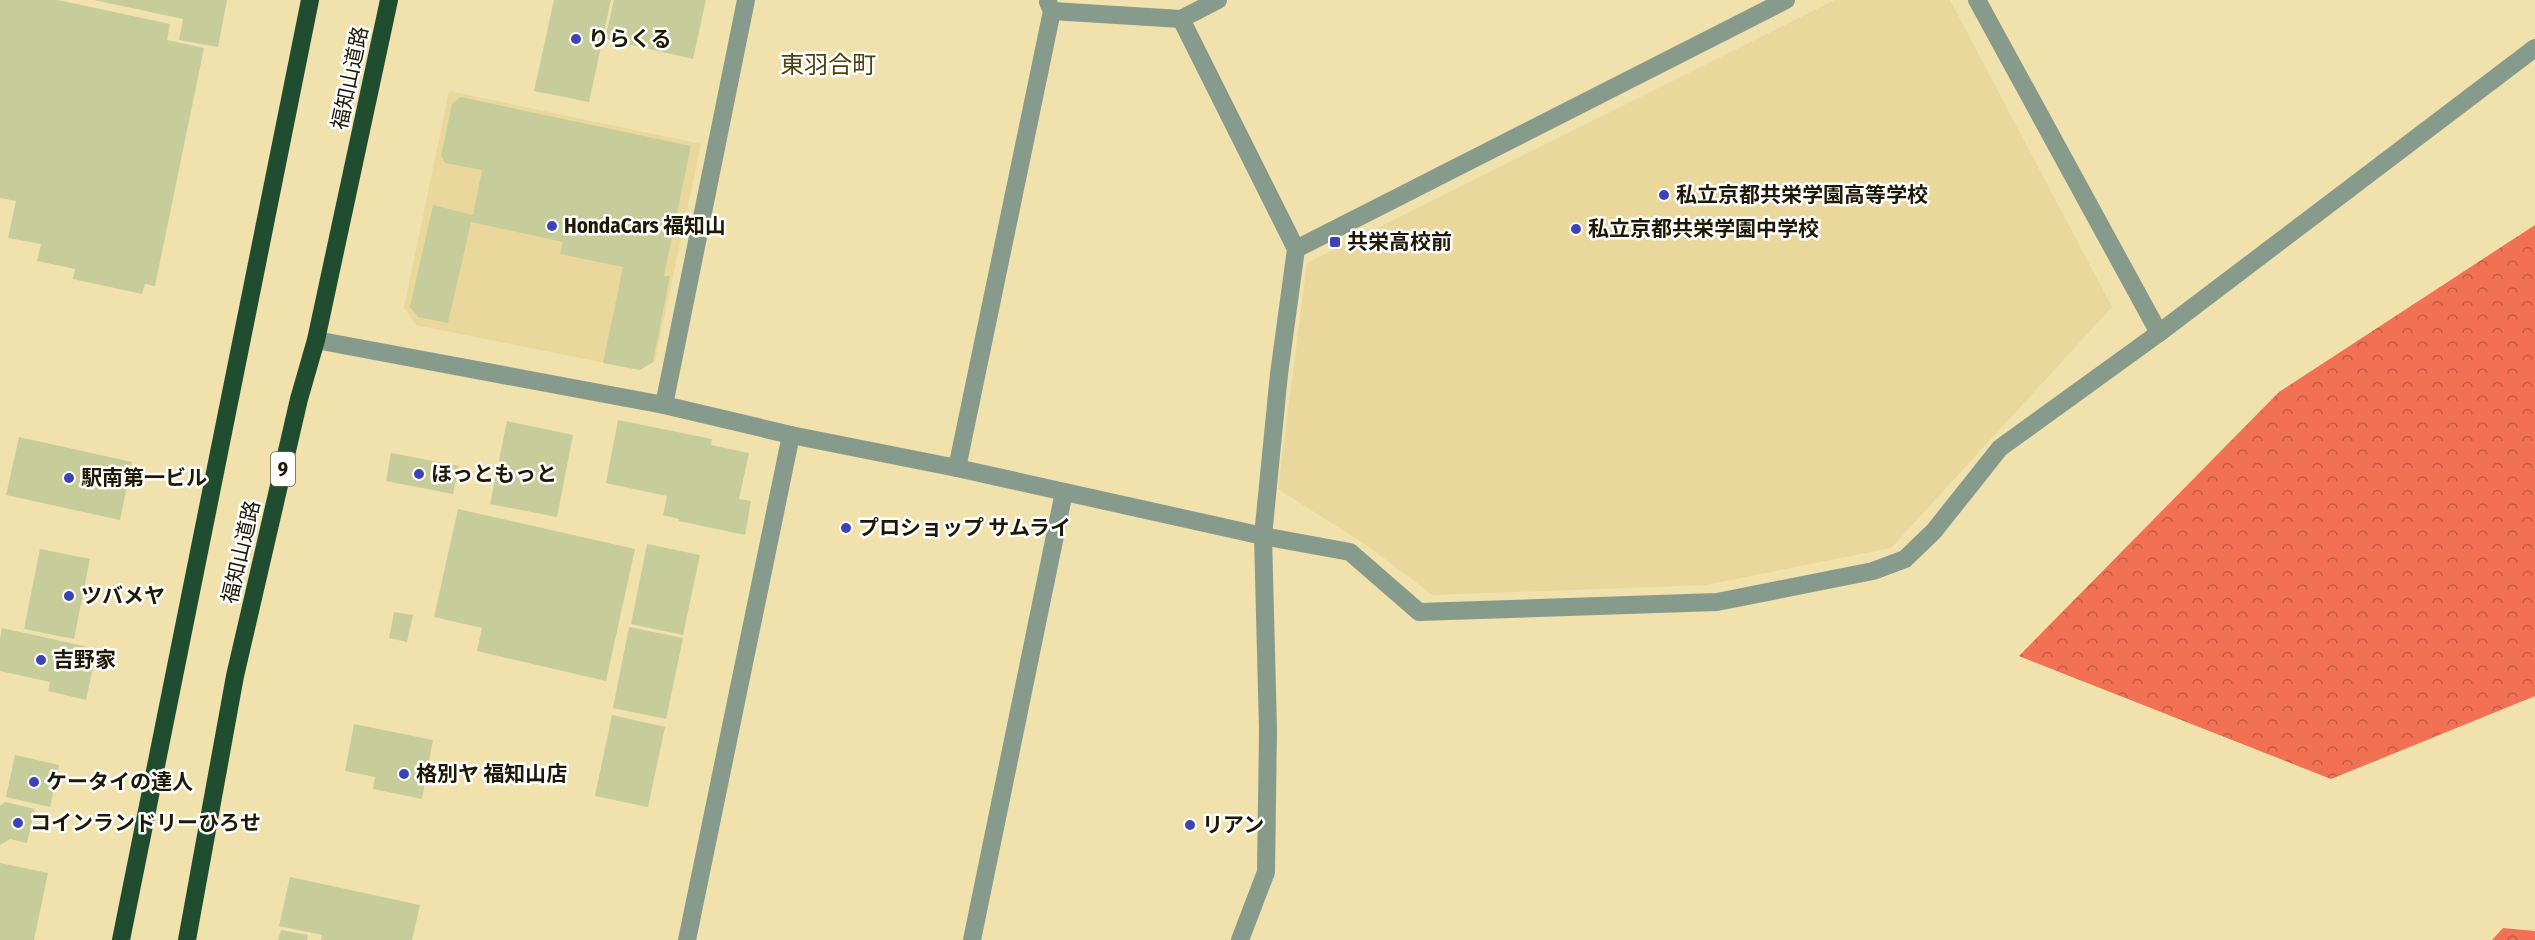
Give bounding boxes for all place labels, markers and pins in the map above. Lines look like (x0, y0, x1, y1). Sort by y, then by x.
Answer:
place label: りらくる (588, 26, 672, 52)
marker: りらくる (569, 32, 583, 46)
place label: 私立京都共栄学園高等学校 (1676, 182, 1928, 208)
marker: 私立京都共栄学園高等学校 (1657, 188, 1671, 202)
place label: HondaCars 福知山 (564, 213, 726, 239)
place label: 私立京都共栄学園中学校 (1588, 216, 1819, 242)
marker: HondaCars 福知山 (545, 219, 559, 233)
marker: 私立京都共栄学園中学校 (1569, 222, 1583, 236)
place label: 共栄高校前 (1347, 229, 1452, 255)
marker: 共栄高校前 (1328, 235, 1342, 249)
place label: ほっともっと (431, 461, 557, 487)
place label: 駅南第一ビル (81, 465, 207, 491)
marker: ほっともっと (412, 467, 426, 481)
marker: 駅南第一ビル (62, 471, 76, 485)
place label: プロショップ サムライ (858, 515, 1071, 541)
marker: プロショップ サムライ (839, 521, 853, 535)
place label: ツバメヤ (81, 583, 165, 609)
marker: ツバメヤ (62, 589, 76, 603)
place label: 吉野家 (53, 647, 116, 673)
marker: 吉野家 (34, 653, 48, 667)
place label: 格別ヤ 福知山店 (416, 761, 567, 787)
marker: 格別ヤ 福知山店 (397, 767, 411, 781)
place label: ケータイの達人 (46, 769, 193, 795)
marker: ケータイの達人 (27, 775, 41, 789)
place label: コインランドリーひろせ (30, 810, 261, 836)
place label: リアン (1202, 812, 1264, 838)
marker: コインランドリーひろせ (11, 816, 25, 830)
marker: リアン (1183, 818, 1197, 832)

